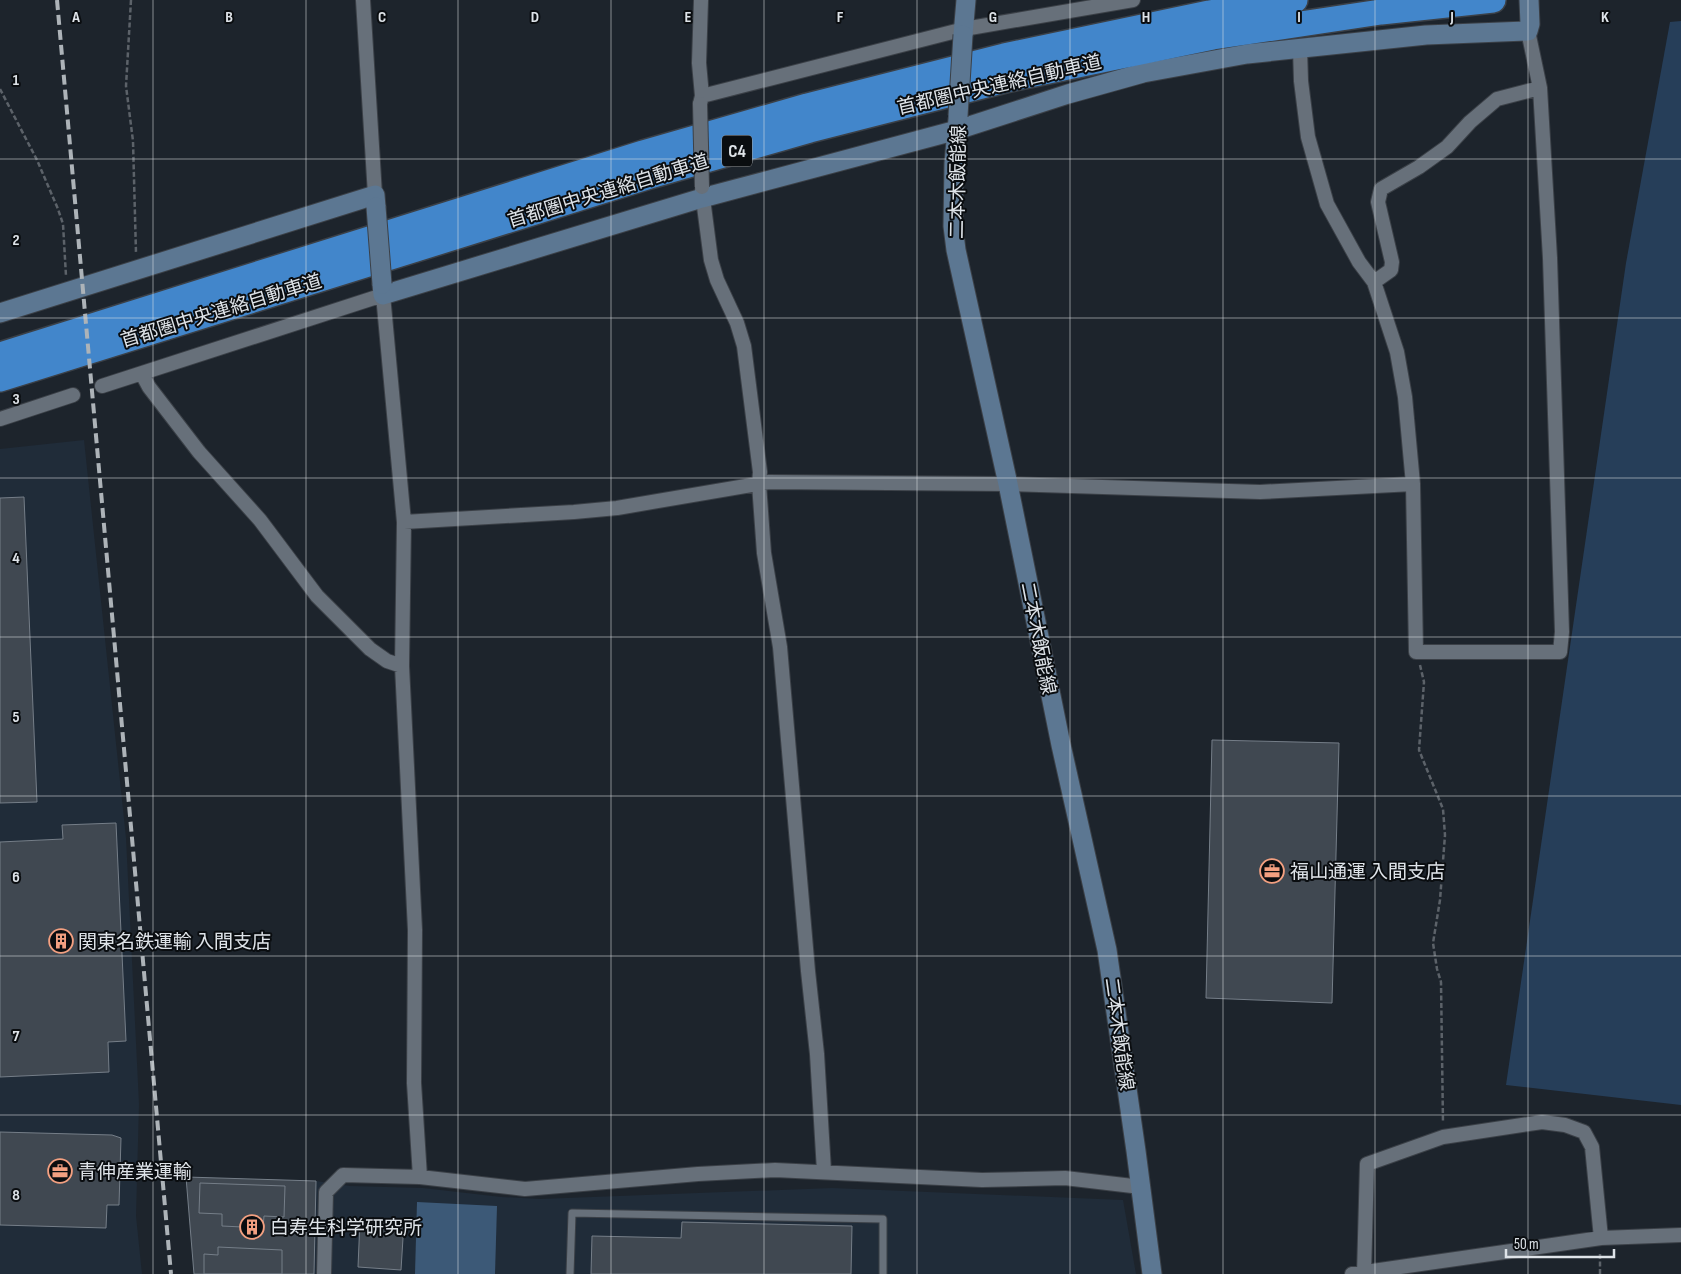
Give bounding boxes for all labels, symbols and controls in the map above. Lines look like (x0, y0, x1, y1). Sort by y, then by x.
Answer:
text: A (71, 8, 80, 27)
text: B (225, 8, 233, 27)
text: C (378, 8, 386, 27)
text: D (531, 8, 539, 27)
text: E (685, 8, 692, 27)
text: F (837, 8, 844, 27)
text: G (989, 8, 997, 27)
text: H (1142, 8, 1150, 27)
text: I (1297, 8, 1301, 27)
text: J (1449, 8, 1454, 27)
text: K (1601, 8, 1609, 27)
street label: 首都圏中央連絡自動車道 (895, 51, 1104, 120)
text: 1 (13, 71, 20, 90)
street label: 二本木飯能線 (946, 125, 971, 239)
road number: C4 (722, 136, 752, 166)
street label: 首都圏中央連絡自動車道 (505, 150, 712, 233)
text: 2 (12, 231, 20, 250)
street label: 首都圏中央連絡自動車道 (118, 270, 325, 353)
text: 3 (12, 390, 20, 409)
text: 4 (12, 549, 20, 568)
street label: 二本木飯能線 (1015, 580, 1060, 696)
text: 5 (12, 708, 20, 727)
office icon: 福山通運 入間支店 (1259, 858, 1285, 884)
place label: 福山通運 入間支店 (1290, 861, 1445, 884)
text: 6 (12, 868, 20, 887)
building icon: 関東名鉄運輸 入間支店 (48, 928, 74, 954)
place label: 関東名鉄運輸 入間支店 (78, 931, 271, 954)
street label: 二本木飯能線 (1099, 976, 1138, 1092)
text: 7 (13, 1027, 20, 1046)
office icon: 青伸産業運輸 (47, 1158, 73, 1184)
place label: 青伸産業運輸 (78, 1161, 192, 1184)
text: 8 (12, 1186, 20, 1205)
building icon: 白寿生科学研究所 (239, 1214, 265, 1240)
place label: 白寿生科学研究所 (270, 1217, 422, 1240)
scale bar (1506, 1226, 1614, 1258)
text: 50 m (1514, 1235, 1539, 1254)

